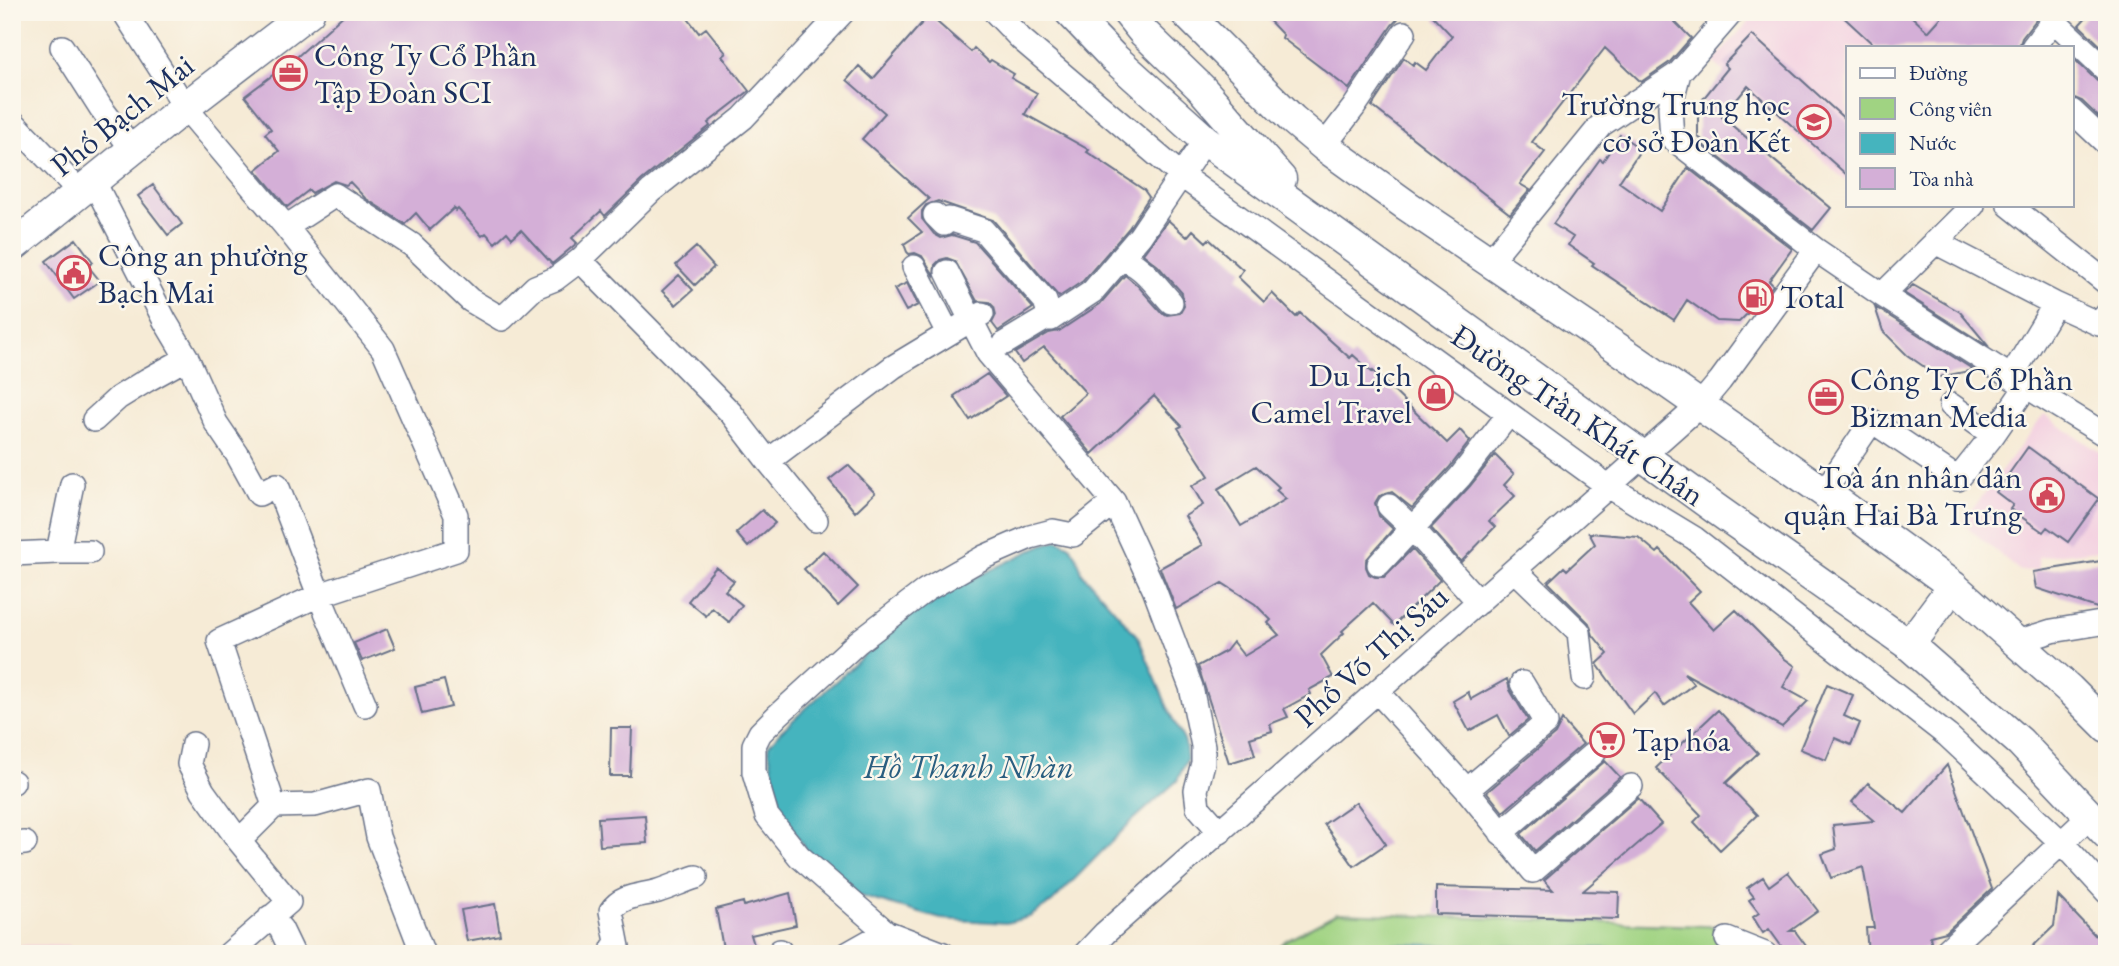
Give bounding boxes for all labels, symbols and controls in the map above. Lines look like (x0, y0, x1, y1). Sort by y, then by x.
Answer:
place label: Công Ty Cổ Phần Tập Đoàn SCI (314, 34, 537, 113)
street label: Phố Bạch Mai (42, 44, 202, 186)
legend (1846, 46, 2074, 206)
office icon: Công Ty Cổ Phần Tập Đoàn SCI (271, 54, 309, 92)
text: Đường (1909, 59, 1968, 86)
place label: Trường Trung học cơ sở Đoàn Kết (1561, 83, 1790, 162)
text: Công viên (1909, 95, 1992, 122)
school or university icon: Trường Trung học cơ sở Đoàn Kết (1795, 103, 1833, 141)
text: Nước (1909, 129, 1957, 156)
text: Tòa nhà (1909, 165, 1974, 192)
place label: Công an phường Bạch Mai (98, 234, 308, 313)
public building icon: Công an phường Bạch Mai (55, 254, 93, 292)
place label: Total (1780, 276, 1845, 318)
fuel station icon: Total (1737, 278, 1775, 316)
street label: Đường Trần Khát Chân (1443, 315, 1713, 515)
place label: Du Lịch Camel Travel (1251, 354, 1412, 433)
place label: Công Ty Cổ Phần Bizman Media (1850, 358, 2073, 437)
shop icon: Du Lịch Camel Travel (1417, 374, 1455, 412)
office icon: Công Ty Cổ Phần Bizman Media (1807, 378, 1845, 416)
place label: Toà án nhân dân quận Hai Bà Trưng (1784, 456, 2023, 535)
public building icon: Toà án nhân dân quận Hai Bà Trưng (2028, 476, 2066, 514)
street label: Phố Võ Thị Sáu (1285, 576, 1457, 736)
place label: Tạp hóa (1632, 719, 1731, 761)
supermarket icon: Tạp hóa (1588, 721, 1626, 759)
water label: Hồ Thanh Nhàn (863, 745, 1074, 788)

